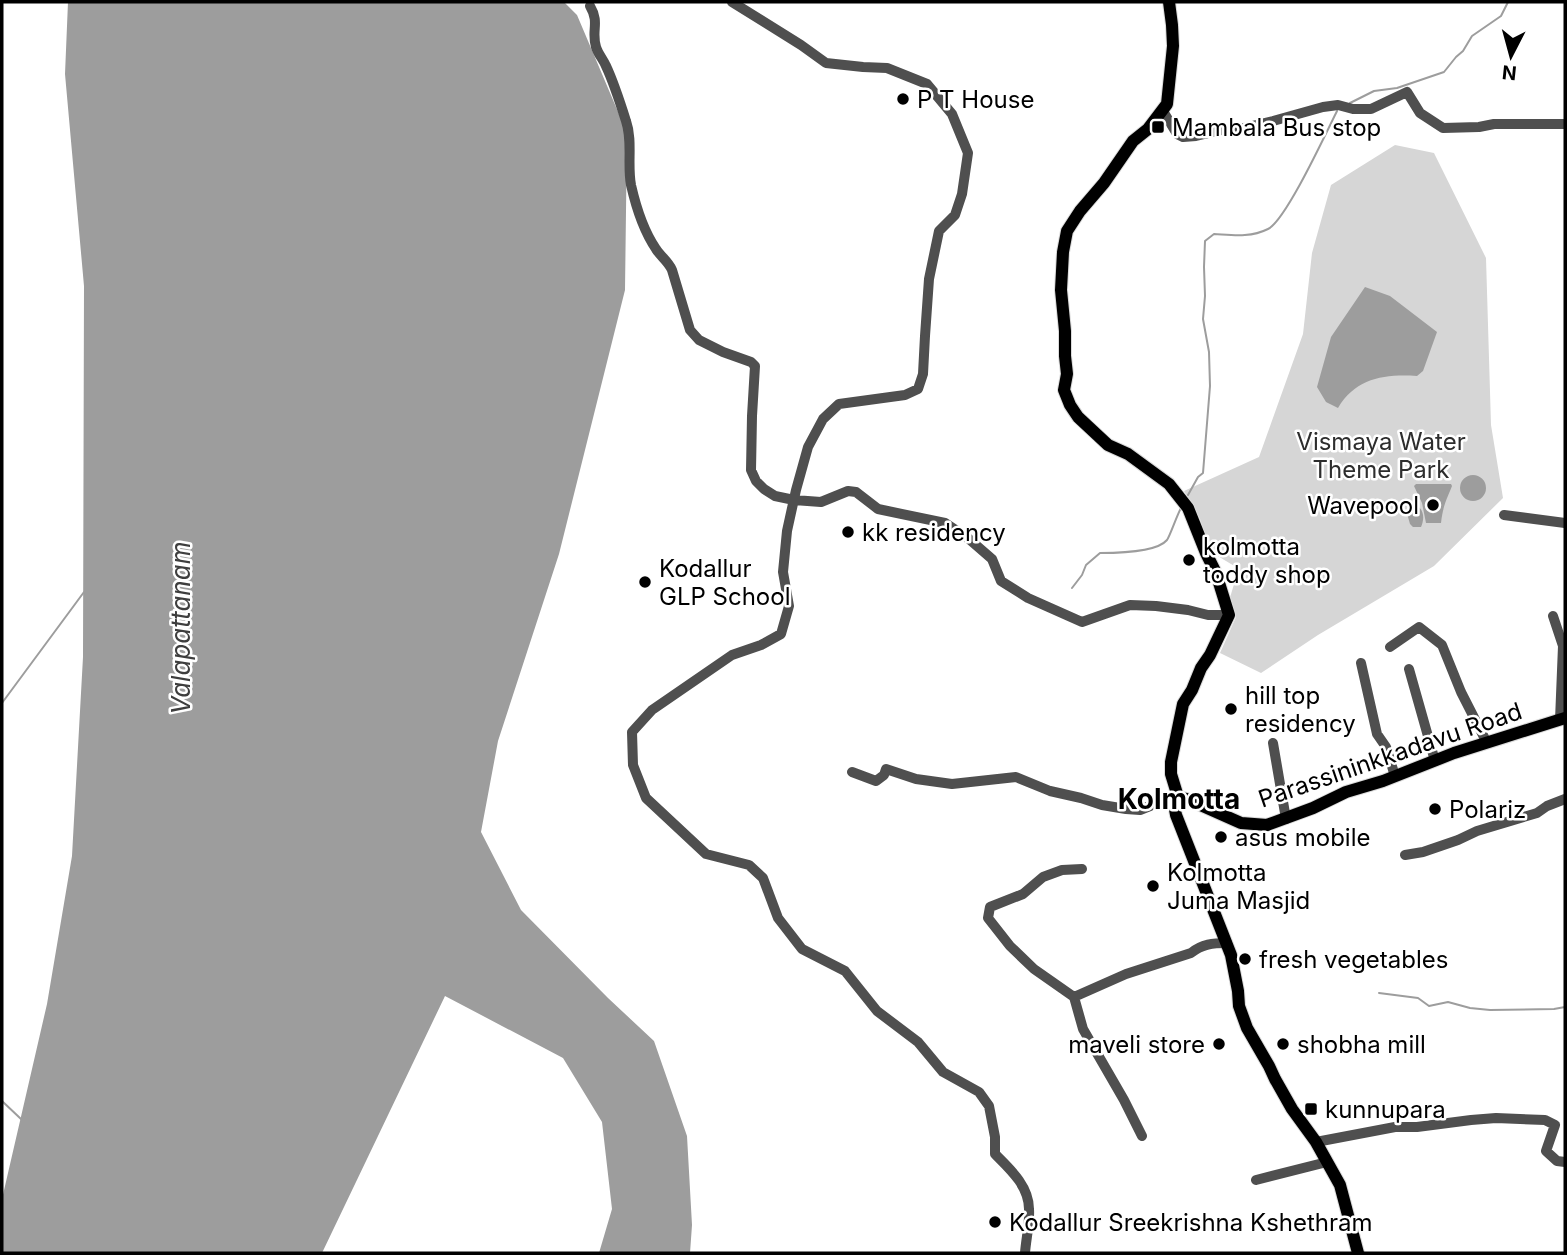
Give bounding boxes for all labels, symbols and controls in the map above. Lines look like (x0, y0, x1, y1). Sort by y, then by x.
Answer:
north arrow (1476, 21, 1546, 91)
text: N (1501, 60, 1518, 85)
place label: P T House (917, 85, 1034, 114)
marker: P T House (895, 91, 911, 107)
place label: Mambala Bus stop (1172, 113, 1381, 142)
marker: Mambala Bus stop (1150, 119, 1166, 135)
park label: Vismaya Water Theme Park (1296, 427, 1466, 484)
place label: Wavepool (1307, 491, 1419, 520)
marker: Wavepool (1425, 497, 1441, 513)
place label: kk residency (862, 518, 1006, 547)
marker: kk residency (840, 524, 856, 540)
place label: kolmotta toddy shop (1203, 532, 1331, 589)
water label: Valapattanam (165, 542, 196, 714)
marker: kolmotta toddy shop (1181, 552, 1197, 568)
place label: Kodallur GLP School (659, 554, 790, 611)
marker: Kodallur GLP School (637, 574, 653, 590)
place label: hill top residency (1245, 681, 1356, 738)
street label: Parassininkkadavu Road (1255, 696, 1525, 814)
marker: hill top residency (1223, 701, 1239, 717)
district label: Kolmotta (1118, 782, 1240, 816)
place label: Polariz (1449, 795, 1526, 824)
marker: Polariz (1427, 801, 1443, 817)
place label: asus mobile (1235, 823, 1370, 852)
marker: asus mobile (1213, 829, 1229, 845)
place label: Kolmotta Juma Masjid (1167, 858, 1310, 915)
marker: Kolmotta Juma Masjid (1145, 878, 1161, 894)
place label: fresh vegetables (1259, 945, 1448, 974)
marker: fresh vegetables (1237, 951, 1253, 967)
place label: maveli store (1068, 1030, 1205, 1059)
place label: shobha mill (1297, 1030, 1426, 1059)
marker: maveli store (1211, 1036, 1227, 1052)
marker: shobha mill (1275, 1036, 1291, 1052)
place label: kunnupara (1325, 1095, 1446, 1124)
marker: kunnupara (1303, 1101, 1319, 1117)
place label: Kodallur Sreekrishna Kshethram (1009, 1208, 1373, 1237)
marker: Kodallur Sreekrishna Kshethram (987, 1214, 1003, 1230)

